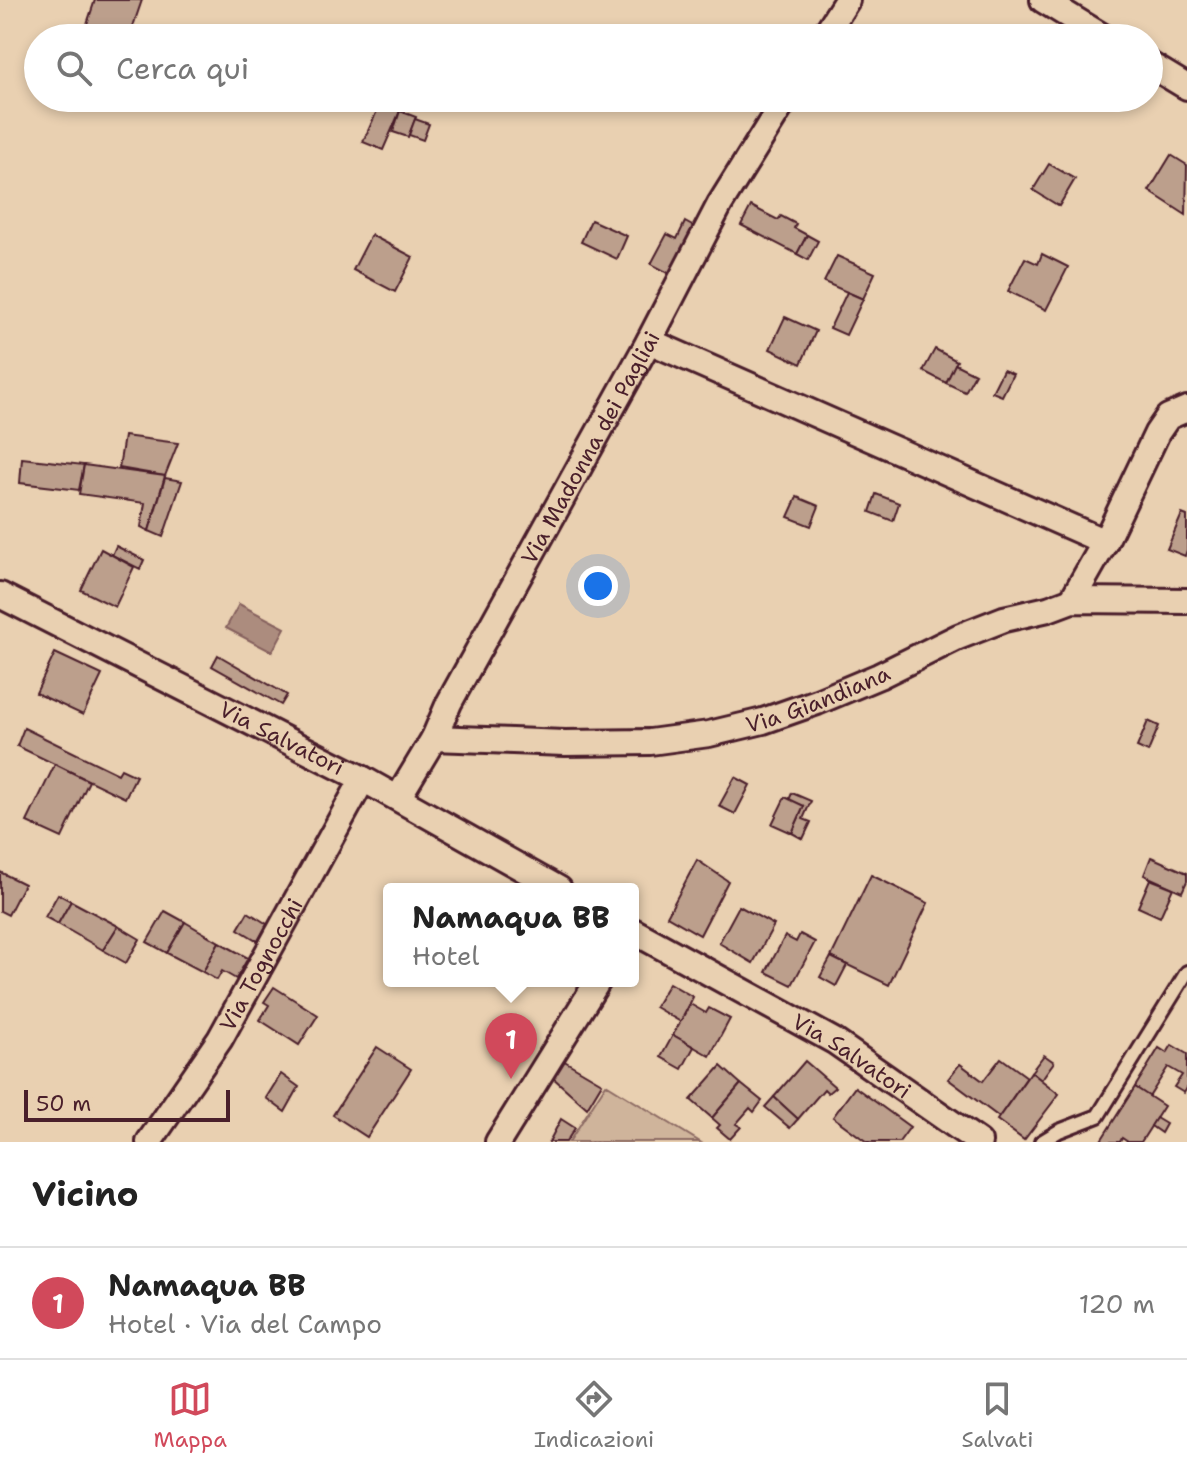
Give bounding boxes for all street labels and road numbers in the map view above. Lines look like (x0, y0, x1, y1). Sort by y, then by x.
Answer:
street label: Via Madonna dei Pagliai (514, 326, 666, 569)
street label: Via Giandiana (743, 658, 895, 739)
street label: Via Salvatori (214, 694, 349, 782)
street label: Via Tognocchi (213, 893, 309, 1036)
street label: Via Salvatori (787, 1007, 917, 1105)

